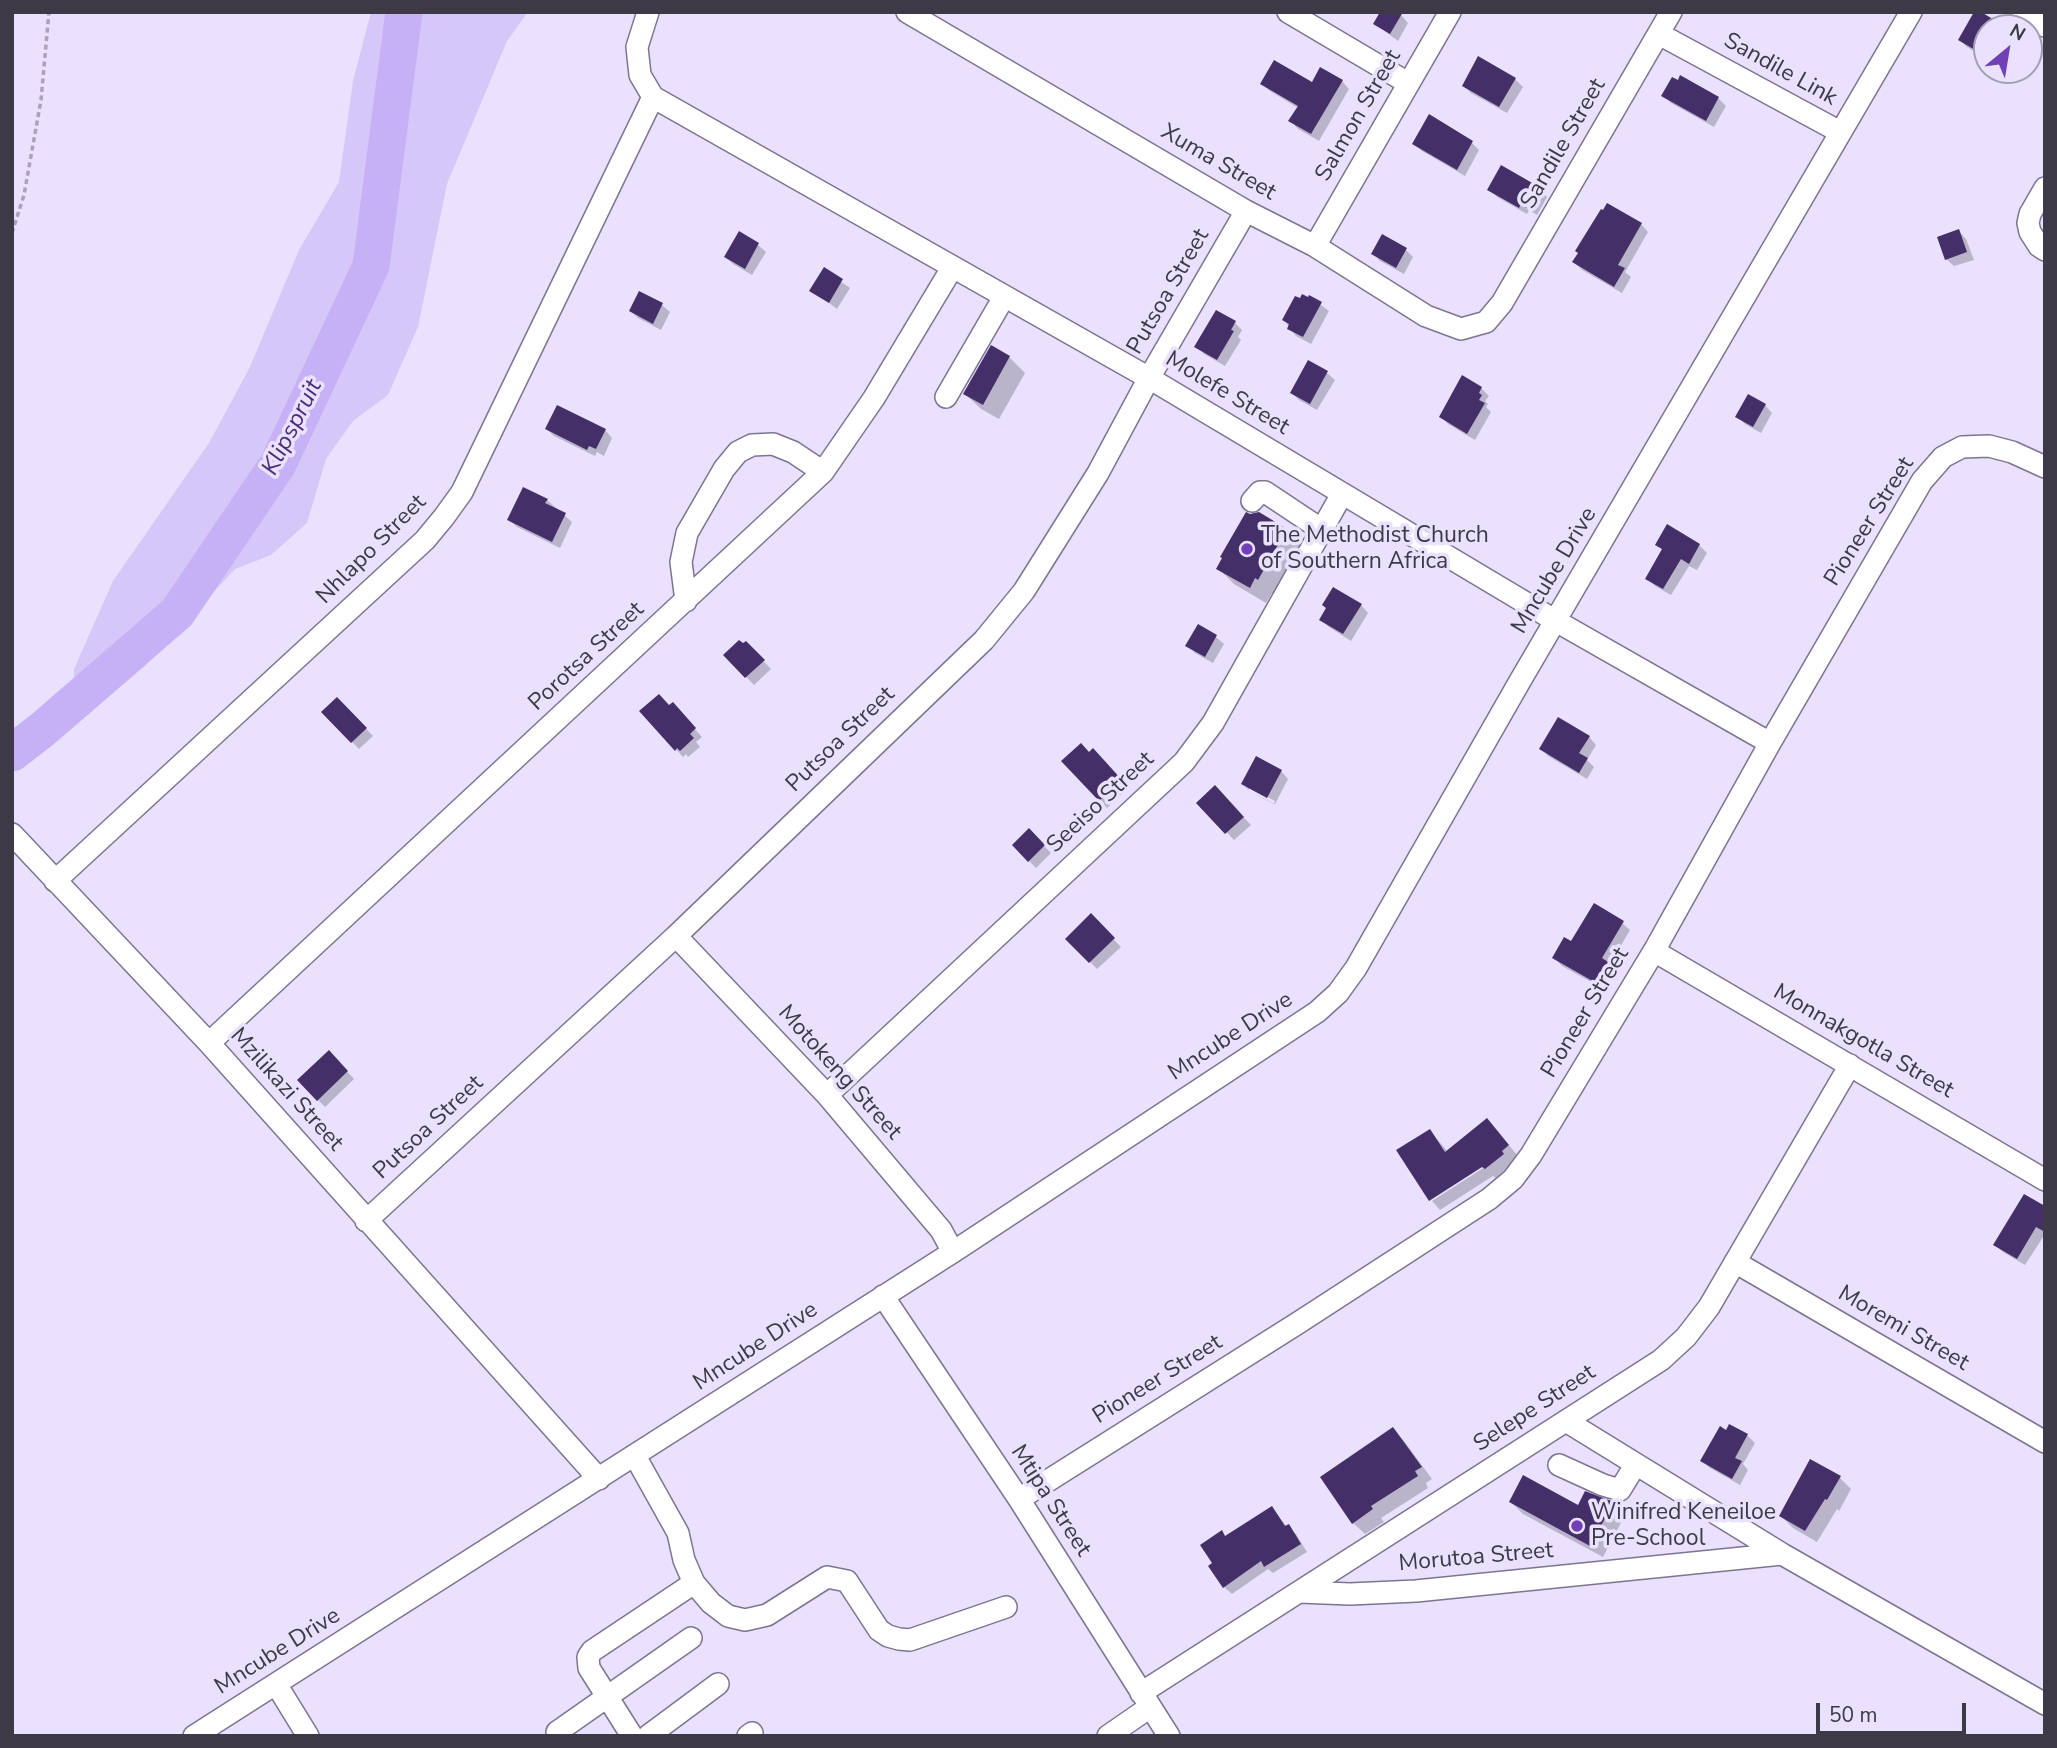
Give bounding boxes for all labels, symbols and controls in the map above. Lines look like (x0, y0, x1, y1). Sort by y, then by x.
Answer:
north arrow (1973, 14, 2043, 84)
text: N (2005, 18, 2030, 47)
street label: Sandile Link (1718, 28, 1842, 112)
street label: Salmon Street (1310, 45, 1408, 187)
street label: Sandile Street (1516, 74, 1612, 214)
street label: Xuma Street (1156, 119, 1280, 207)
street label: Putsoa Street (1122, 224, 1216, 360)
street label: Molefe Street (1160, 346, 1294, 442)
water label: Klipspruit (257, 375, 329, 481)
street label: Pioneer Street (1819, 452, 1921, 592)
street label: Nhlapo Street (311, 489, 433, 611)
street label: Mncube Drive (1507, 503, 1603, 639)
place label: The Methodist Church of Southern Africa (1261, 522, 1489, 576)
marker: The Methodist Church of Southern Africa (1239, 541, 1255, 557)
street label: Porotsa Street (524, 597, 650, 717)
street label: Putsoa Street (781, 681, 901, 799)
street label: Seeiso Street (1042, 746, 1160, 860)
street label: Pioneer Street (1536, 943, 1636, 1083)
street label: Monnakgotla Street (1768, 979, 1958, 1105)
street label: Mncube Drive (1164, 987, 1298, 1087)
street label: Motokeng Street (771, 1000, 907, 1146)
street label: Mzilikazi Street (224, 1023, 348, 1157)
street label: Putsoa Street (368, 1070, 490, 1186)
street label: Moremi Street (1833, 1280, 1973, 1378)
street label: Mncube Drive (689, 1297, 823, 1397)
street label: Pioneer Street (1088, 1329, 1228, 1431)
street label: Selepe Street (1469, 1359, 1601, 1459)
street label: Mtipa Street (1004, 1440, 1096, 1562)
place label: Winifred Keneiloe Pre-School (1591, 1499, 1776, 1553)
marker: Winifred Keneiloe Pre-School (1569, 1518, 1585, 1534)
street label: Morutoa Street (1398, 1537, 1554, 1579)
street label: Mncube Drive (210, 1603, 346, 1701)
scale bar (1819, 1688, 1969, 1732)
text: 50 m (1829, 1701, 1878, 1729)

